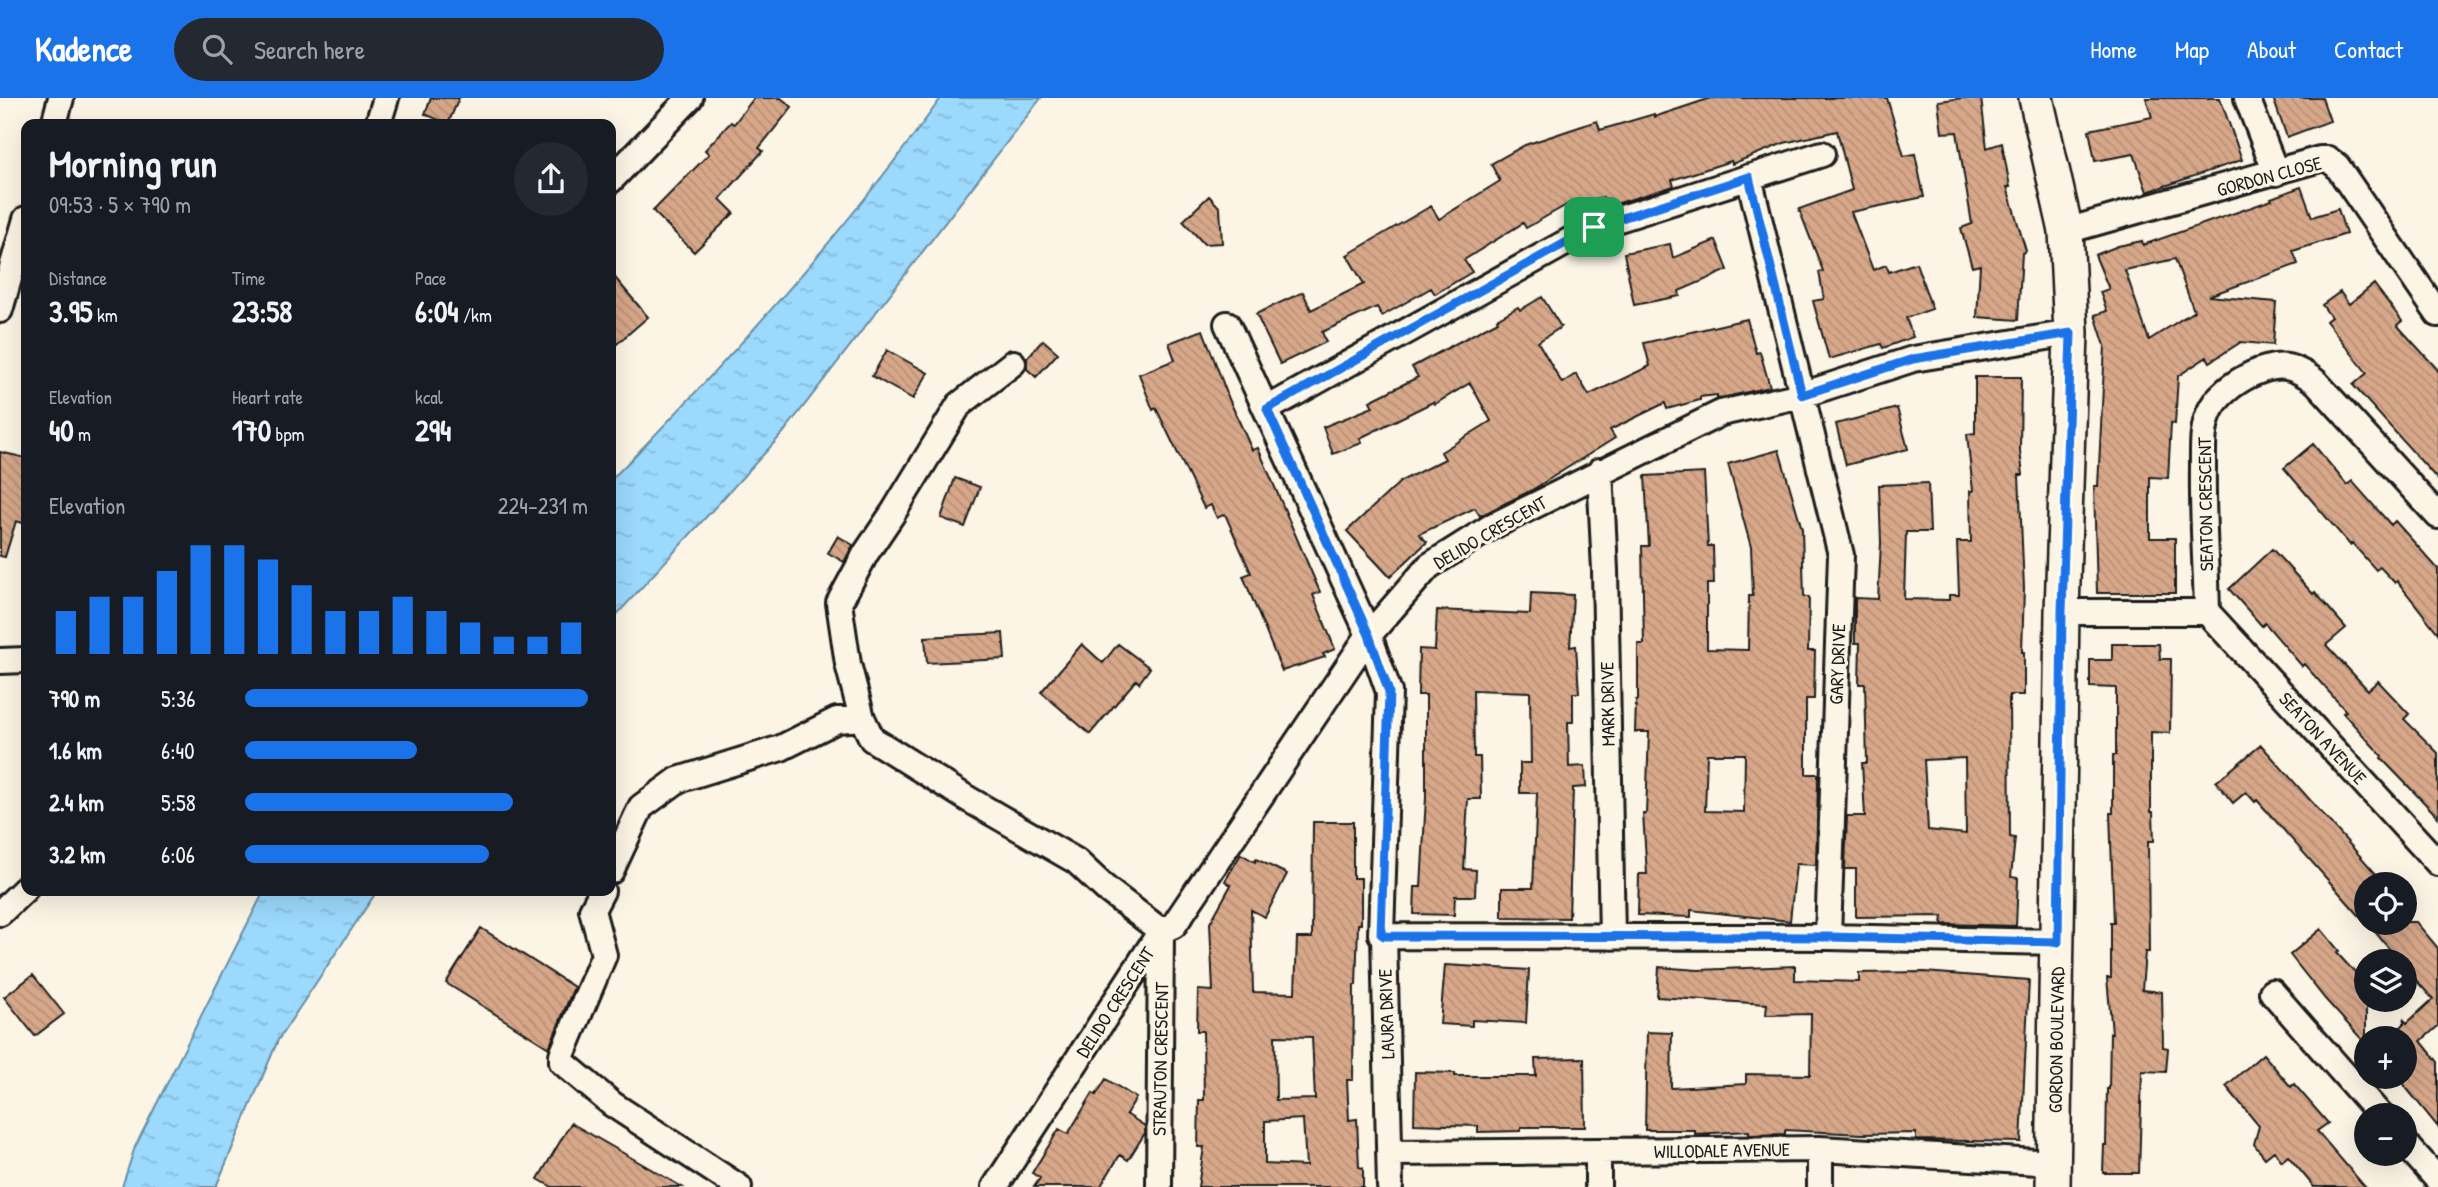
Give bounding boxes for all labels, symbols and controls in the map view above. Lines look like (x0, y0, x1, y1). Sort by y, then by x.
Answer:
search box (174, 18, 664, 81)
text: Kadence (35, 27, 132, 71)
icon: search (198, 30, 236, 68)
text: Search here (254, 32, 365, 67)
text: Home (2090, 33, 2137, 65)
text: Map (2175, 33, 2209, 65)
text: About (2247, 33, 2296, 65)
text: Contact (2334, 33, 2403, 65)
text: Morning run (49, 137, 217, 189)
button: share (514, 142, 588, 216)
street label: GORDON CLOSE (2214, 149, 2325, 202)
text: 09:53 · 5 × 790 m (49, 189, 191, 220)
pin (1564, 197, 1624, 257)
icon: arrive (1575, 208, 1613, 246)
text: Distance (49, 265, 107, 291)
text: Time (232, 265, 266, 291)
text: Pace (415, 265, 447, 291)
text: 3.95 (49, 291, 93, 331)
text: 23:58 (232, 291, 292, 331)
text: 6:04 (415, 291, 459, 331)
text: km (93, 302, 118, 328)
text: /km (459, 302, 492, 328)
text: Elevation (49, 384, 112, 410)
text: Heart rate (232, 384, 303, 410)
text: kcal (415, 384, 443, 410)
text: 40 (49, 410, 74, 450)
text: 170 (232, 410, 271, 450)
text: 294 (415, 410, 451, 450)
text: m (74, 421, 91, 447)
text: bpm (271, 421, 304, 447)
street label: SEATON CRESCENT (2191, 436, 2219, 571)
street label: DELIDO CRESCENT (1429, 488, 1552, 575)
text: Elevation (49, 490, 125, 521)
text: 224–231 m (498, 490, 588, 521)
street label: GARY DRIVE (1823, 622, 1851, 705)
street label: MARK DRIVE (1593, 661, 1621, 747)
text: 790 m (49, 683, 100, 714)
text: 5:36 (161, 683, 196, 714)
street label: SEATON AVENUE (2273, 686, 2373, 790)
text: 1.6 km (49, 735, 102, 766)
text: 6:40 (161, 735, 194, 766)
text: 2.4 km (49, 787, 104, 818)
text: 5:58 (161, 787, 196, 818)
text: 3.2 km (49, 839, 105, 870)
text: 6:06 (161, 839, 195, 870)
map controls (2354, 872, 2417, 1166)
button: locate (2354, 872, 2417, 935)
street label: DELIDO CRESCENT (1070, 941, 1161, 1062)
button: layers (2354, 949, 2417, 1012)
street label: GORDON BOULEVARD (2042, 967, 2070, 1113)
street label: LAURA DRIVE (1371, 968, 1401, 1060)
street label: STRAUTON CRESCENT (1146, 981, 1174, 1136)
button: + (2354, 1026, 2417, 1089)
button: − (2354, 1103, 2417, 1166)
street label: WILLODALE AVENUE (1654, 1136, 1791, 1164)

